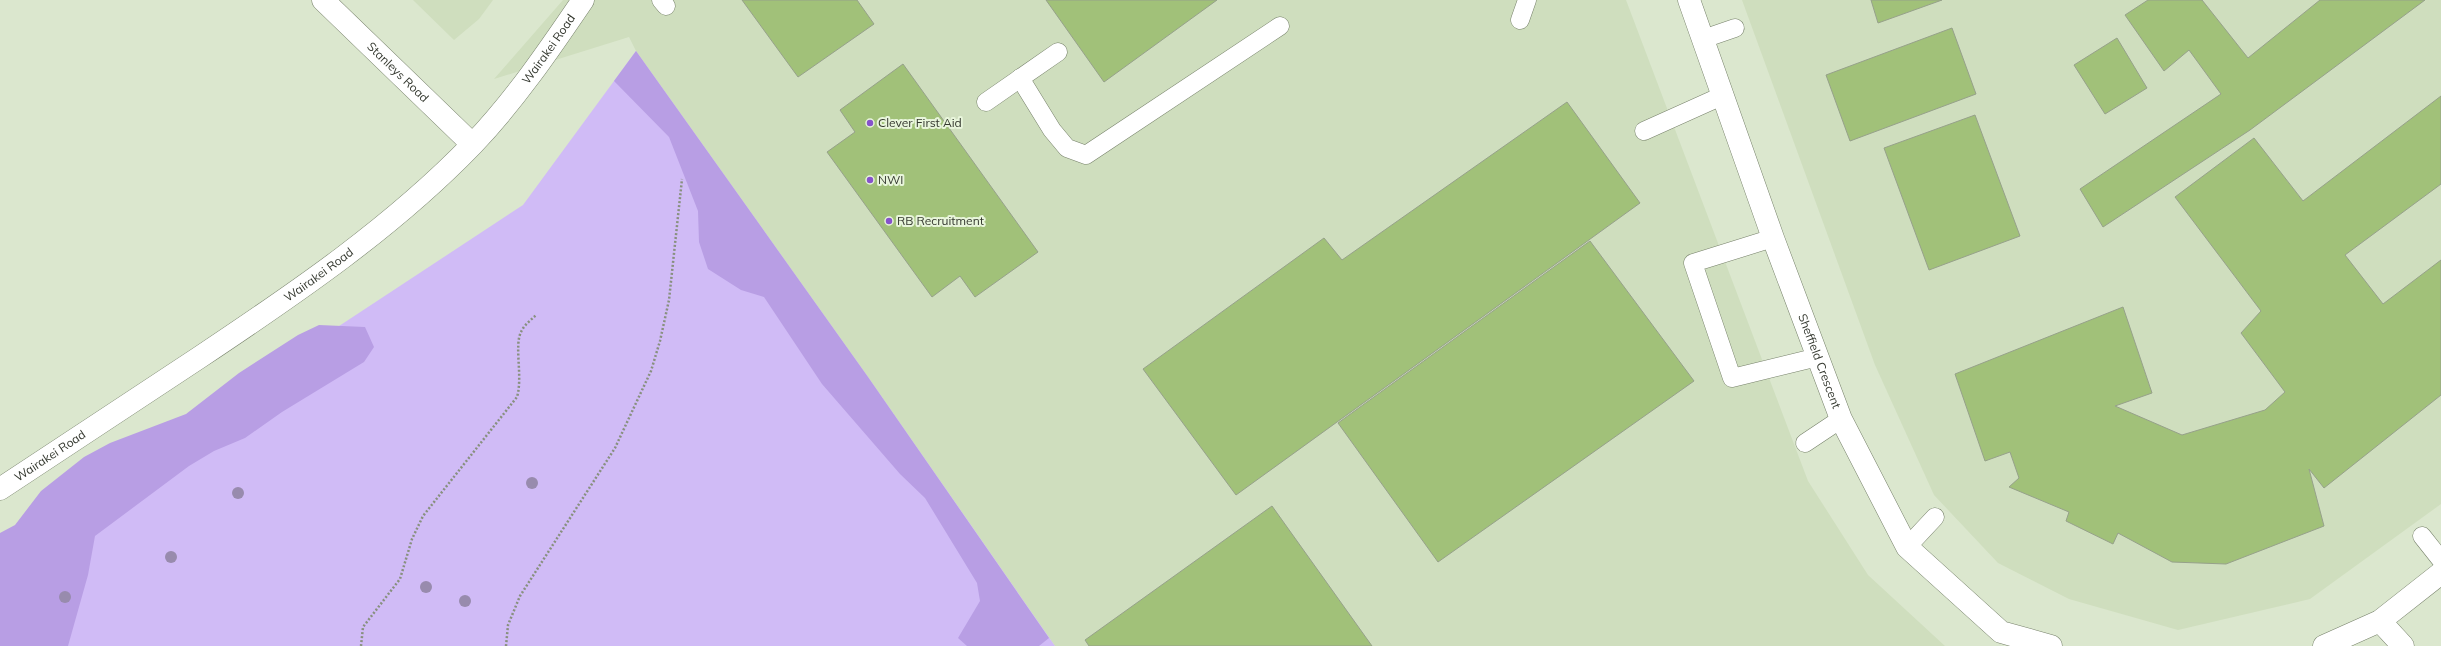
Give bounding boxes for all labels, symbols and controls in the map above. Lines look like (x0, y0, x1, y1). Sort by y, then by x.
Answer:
street label: Wairakei Road (518, 11, 578, 87)
street label: Stanleys Road (364, 39, 432, 105)
place label: Clever First Aid (878, 115, 962, 130)
marker: Clever First Aid (865, 118, 875, 128)
place label: NWI (878, 172, 903, 187)
marker: NWI (865, 175, 875, 185)
place label: RB Recruitment (897, 213, 984, 228)
marker: RB Recruitment (884, 216, 894, 226)
street label: Wairakei Road (281, 244, 356, 305)
street label: Sheffield Crescent (1795, 312, 1844, 411)
street label: Wairakei Road (11, 427, 88, 484)

